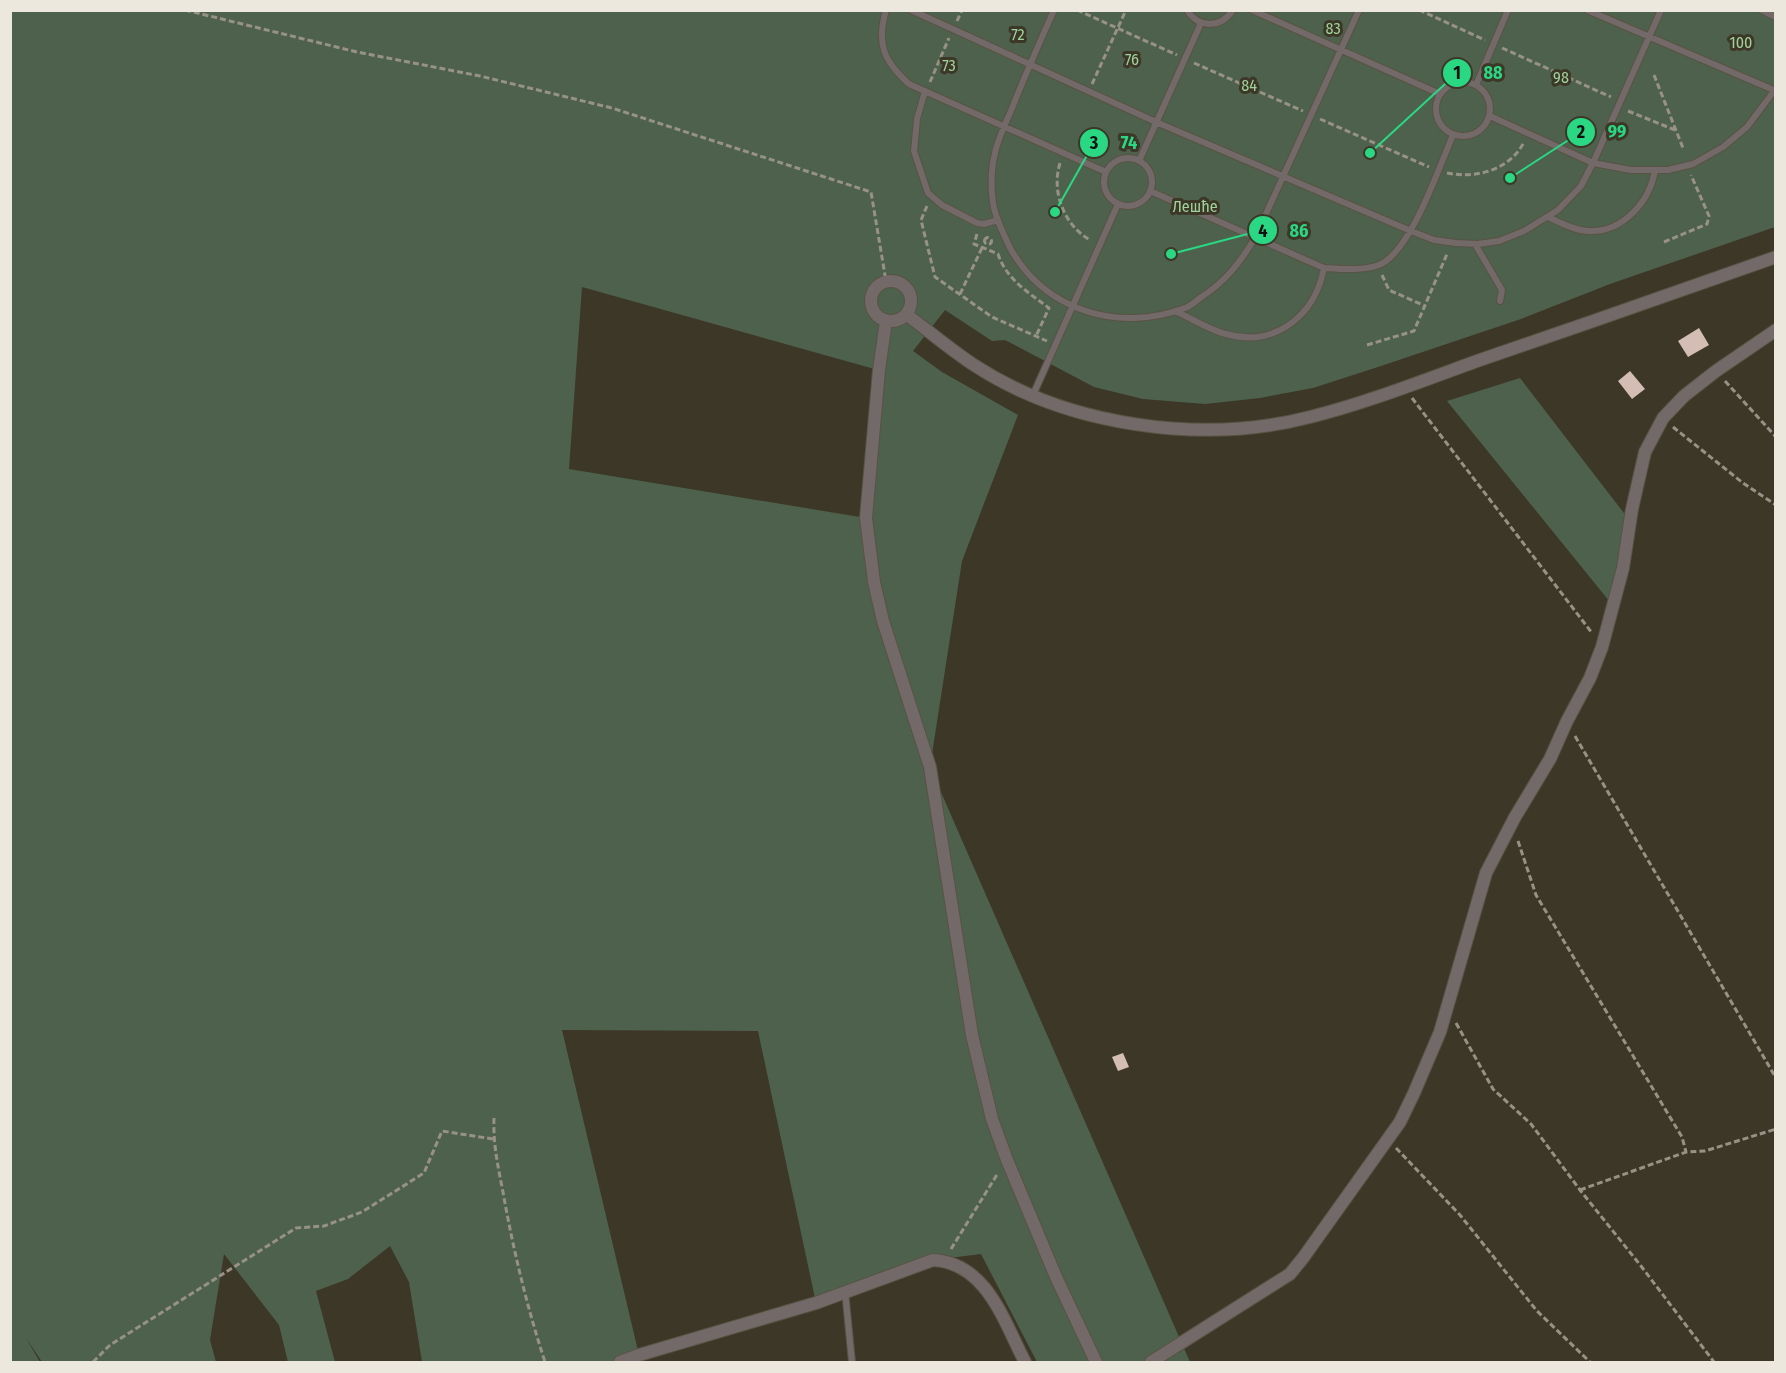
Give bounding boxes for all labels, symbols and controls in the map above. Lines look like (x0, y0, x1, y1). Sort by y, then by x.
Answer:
park label: 83 (1325, 19, 1341, 38)
park label: 72 (1011, 25, 1025, 44)
park label: 100 (1730, 33, 1752, 52)
park label: 76 (1125, 50, 1139, 69)
callout: 88 (1442, 55, 1515, 91)
park label: 73 (942, 56, 956, 75)
text: 1 (1453, 62, 1461, 84)
text: 88 (1483, 62, 1503, 84)
park label: 98 (1553, 68, 1569, 87)
park label: 84 (1241, 76, 1257, 95)
callout: 99 (1566, 114, 1638, 150)
text: 2 (1576, 121, 1585, 143)
text: 99 (1608, 121, 1626, 143)
callout: 74 (1079, 125, 1149, 161)
text: 3 (1089, 132, 1099, 154)
text: 74 (1121, 132, 1137, 154)
park label: Лешће (1172, 197, 1218, 216)
callout: 86 (1248, 212, 1321, 248)
text: 4 (1258, 220, 1268, 242)
text: 86 (1290, 220, 1308, 242)

